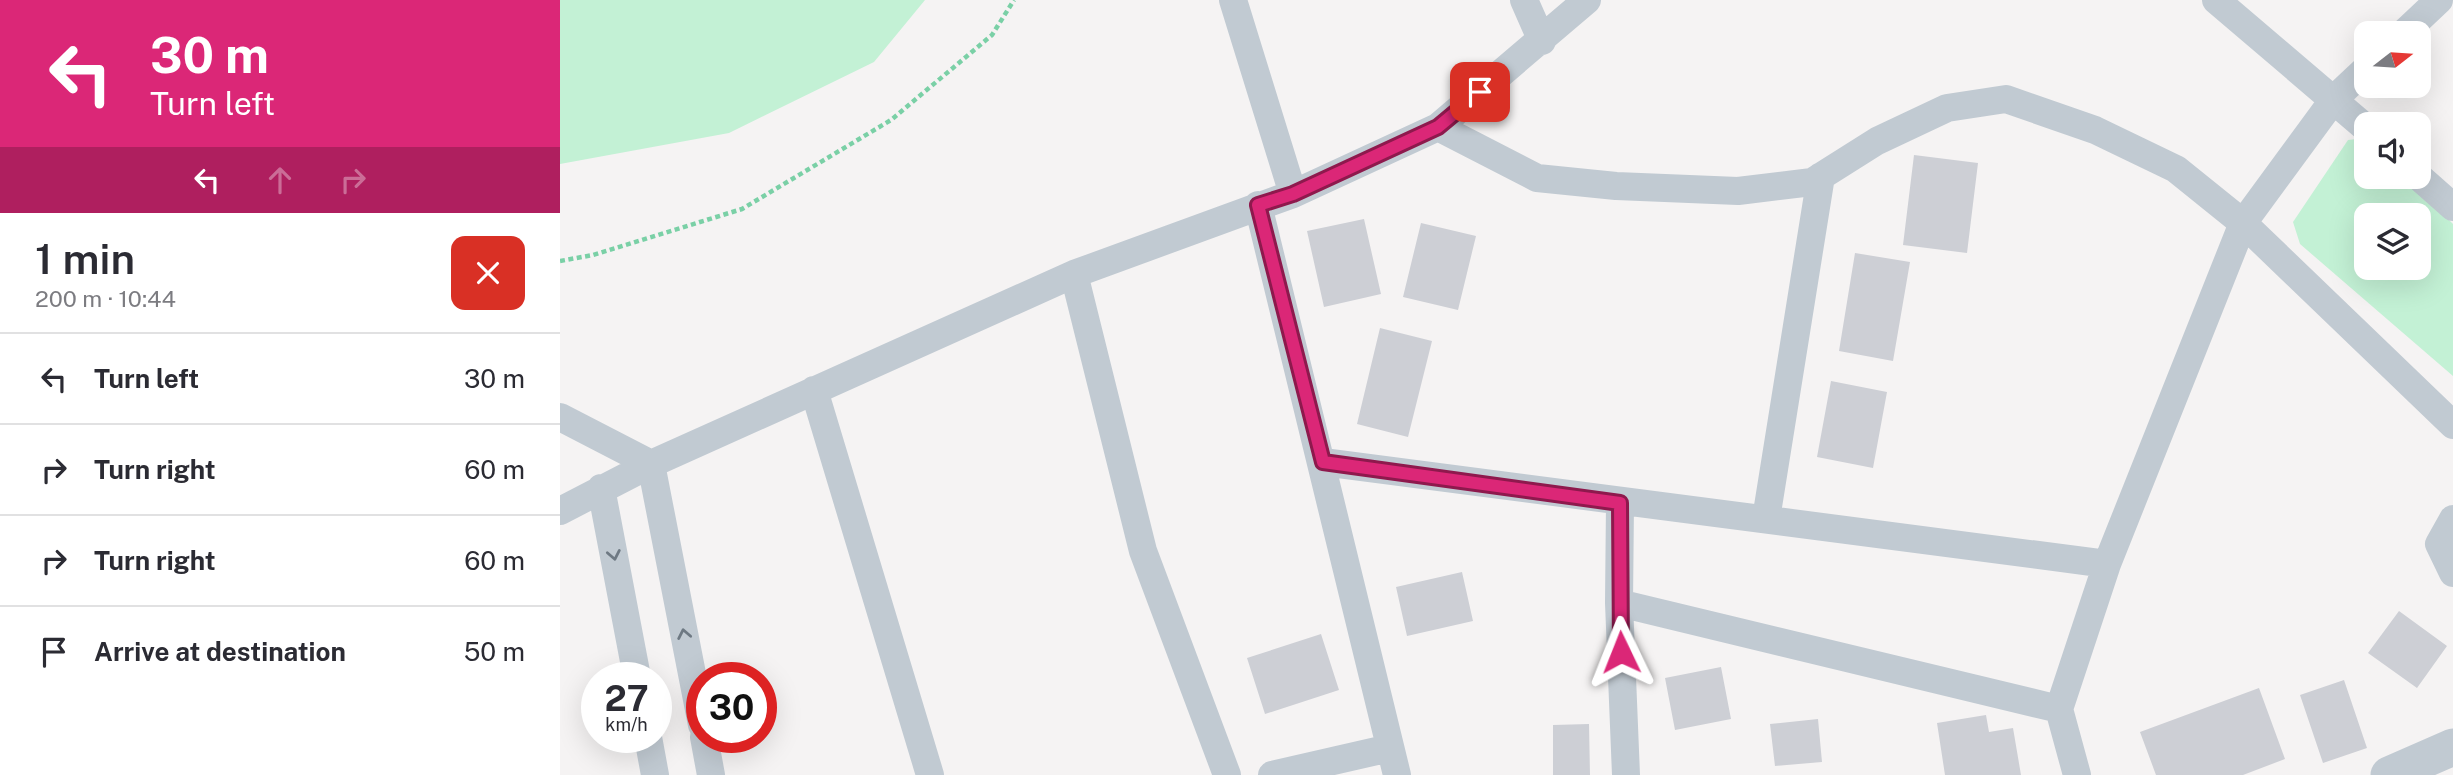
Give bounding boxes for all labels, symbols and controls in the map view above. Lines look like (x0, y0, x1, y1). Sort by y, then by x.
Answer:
north arrow (2354, 21, 2431, 98)
map controls (2354, 21, 2431, 280)
text: 30 m (150, 26, 269, 84)
icon: left (35, 28, 126, 119)
pin (1450, 62, 1510, 122)
icon: arrive (1461, 73, 1499, 111)
text: Turn left (150, 85, 275, 122)
button: sound (2354, 112, 2431, 189)
icon: left (188, 161, 226, 199)
icon: ahead (261, 161, 299, 199)
icon: right (334, 161, 372, 199)
button: layers (2354, 203, 2431, 280)
text: 1 min (35, 234, 135, 283)
button: close (451, 236, 525, 310)
text: 200 m · 10:44 (35, 285, 176, 312)
icon: left (35, 360, 73, 398)
text: Turn left (94, 363, 199, 394)
text: 30 m (464, 363, 525, 394)
icon: right (35, 451, 73, 489)
text: Turn right (94, 454, 216, 485)
text: 60 m (464, 454, 525, 485)
icon: right (35, 542, 73, 580)
text: Turn right (94, 545, 216, 576)
text: 60 m (464, 545, 525, 576)
one-way arrow (606, 549, 621, 561)
position arrow (1584, 615, 1658, 689)
one-way arrow (677, 628, 692, 640)
icon: arrive (35, 633, 73, 671)
text: Arrive at destination (94, 636, 346, 667)
text: 50 m (464, 636, 525, 667)
speed limit sign: 30 (686, 662, 777, 753)
text: 27 (604, 678, 649, 719)
text: km/h (605, 714, 648, 735)

